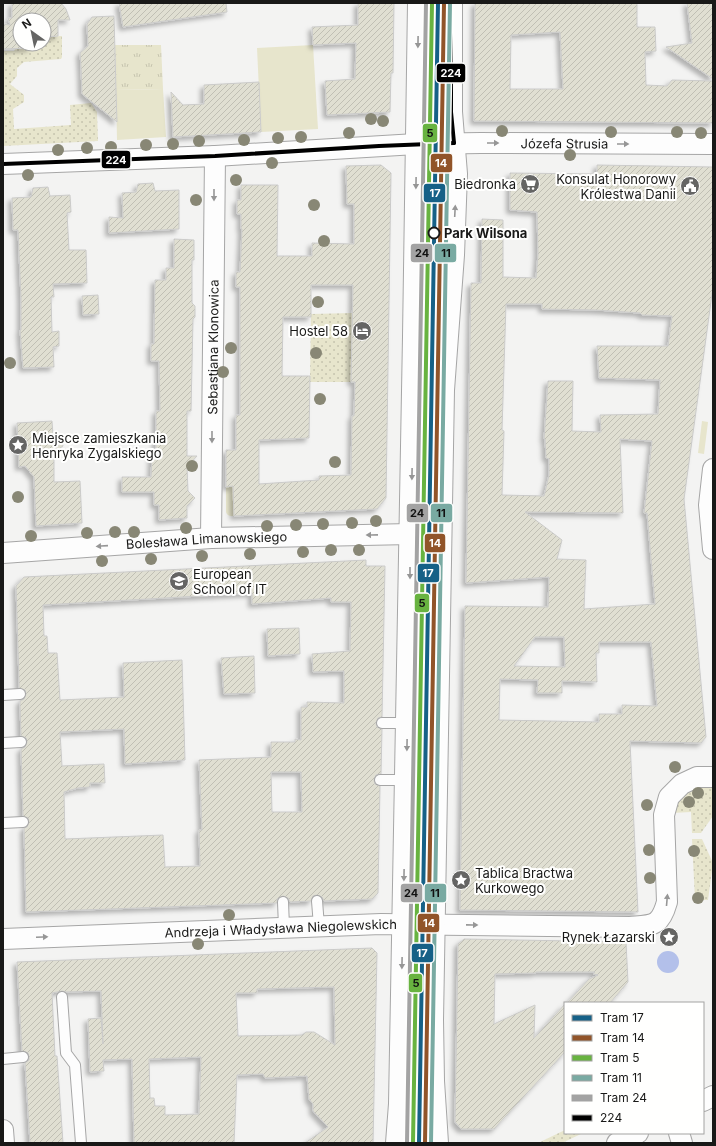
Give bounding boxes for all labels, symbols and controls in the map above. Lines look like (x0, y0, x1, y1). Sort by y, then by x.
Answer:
north arrow (12, 12, 52, 52)
text: N (19, 15, 34, 32)
one-way arrow (415, 36, 421, 49)
line badge: 224 (436, 63, 466, 83)
text: 224 (440, 66, 462, 80)
line badge: 5 (422, 123, 438, 143)
text: 5 (426, 126, 434, 140)
street label: Józefa Strusia (521, 135, 608, 152)
one-way arrow (487, 140, 500, 146)
one-way arrow (617, 141, 630, 147)
line badge: 224 (101, 150, 131, 169)
text: 224 (105, 153, 127, 167)
line badge: 14 (430, 153, 453, 173)
text: 14 (435, 156, 447, 170)
place label: Konsulat Honorowy Królestwa Danii (556, 171, 676, 202)
supermarket icon: Biedronka (519, 173, 541, 195)
public building icon: Konsulat Honorowy Królestwa Danii (679, 175, 701, 197)
place label: Biedronka (454, 176, 516, 192)
one-way arrow (413, 177, 419, 190)
line badge: 17 (423, 183, 446, 203)
text: 17 (429, 186, 441, 200)
one-way arrow (211, 189, 217, 202)
one-way arrow (452, 204, 458, 217)
place label: Park Wilsona (444, 225, 527, 241)
marker: Park Wilsona (427, 226, 441, 240)
line badge: 24 (410, 243, 433, 263)
line badge: 11 (434, 243, 457, 263)
text: 24 (415, 246, 429, 260)
text: 11 (441, 246, 451, 260)
street label: Sebastiana Klonowica (204, 279, 222, 415)
hotel icon: Hostel 58 (351, 320, 373, 342)
place label: Hostel 58 (289, 323, 348, 339)
place label: Miejsce zamieszkania Henryka Zygalskiego (32, 430, 166, 461)
one-way arrow (209, 431, 215, 444)
place icon: Miejsce zamieszkania Henryka Zygalskiego (7, 434, 29, 456)
one-way arrow (409, 468, 415, 481)
line badge: 24 (406, 503, 429, 523)
line badge: 11 (430, 503, 453, 523)
text: 24 (410, 506, 424, 520)
text: 11 (436, 506, 446, 520)
street label: Bolesława Limanowskiego (125, 528, 288, 552)
one-way arrow (366, 531, 378, 538)
line badge: 14 (424, 533, 446, 553)
text: 14 (429, 536, 441, 550)
one-way arrow (96, 542, 108, 549)
line badge: 17 (417, 563, 440, 583)
place label: European School of IT (193, 566, 267, 597)
text: 17 (422, 566, 434, 580)
one-way arrow (407, 567, 413, 580)
school or university icon: European School of IT (168, 570, 190, 592)
line badge: 5 (414, 593, 430, 613)
text: 5 (418, 596, 426, 610)
one-way arrow (404, 739, 410, 752)
place label: Tablica Bractwa Kurkowego (475, 865, 573, 896)
one-way arrow (401, 869, 407, 882)
place icon: Tablica Bractwa Kurkowego (450, 869, 472, 891)
line badge: 24 (400, 883, 423, 903)
line badge: 11 (424, 883, 447, 903)
text: 24 (404, 886, 418, 900)
text: 11 (430, 886, 440, 900)
one-way arrow (663, 894, 670, 906)
line badge: 14 (417, 913, 440, 933)
street label: Andrzeja i Władysława Niegolewskich (164, 916, 397, 941)
text: 14 (423, 916, 435, 930)
one-way arrow (466, 922, 479, 928)
place icon: Rynek Łazarski (658, 926, 680, 948)
place label: Rynek Łazarski (562, 929, 655, 945)
one-way arrow (36, 934, 48, 941)
line badge: 17 (411, 943, 434, 963)
text: 17 (416, 946, 428, 960)
one-way arrow (399, 957, 405, 970)
line badge: 5 (408, 973, 423, 993)
text: 5 (412, 976, 420, 990)
legend (564, 1002, 704, 1134)
text: Tram 17 (600, 1010, 644, 1025)
text: Tram 14 (600, 1030, 645, 1045)
text: Tram 5 (600, 1050, 640, 1065)
text: Tram 11 (600, 1070, 642, 1085)
text: Tram 24 (600, 1090, 647, 1105)
text: 224 (600, 1110, 622, 1125)

